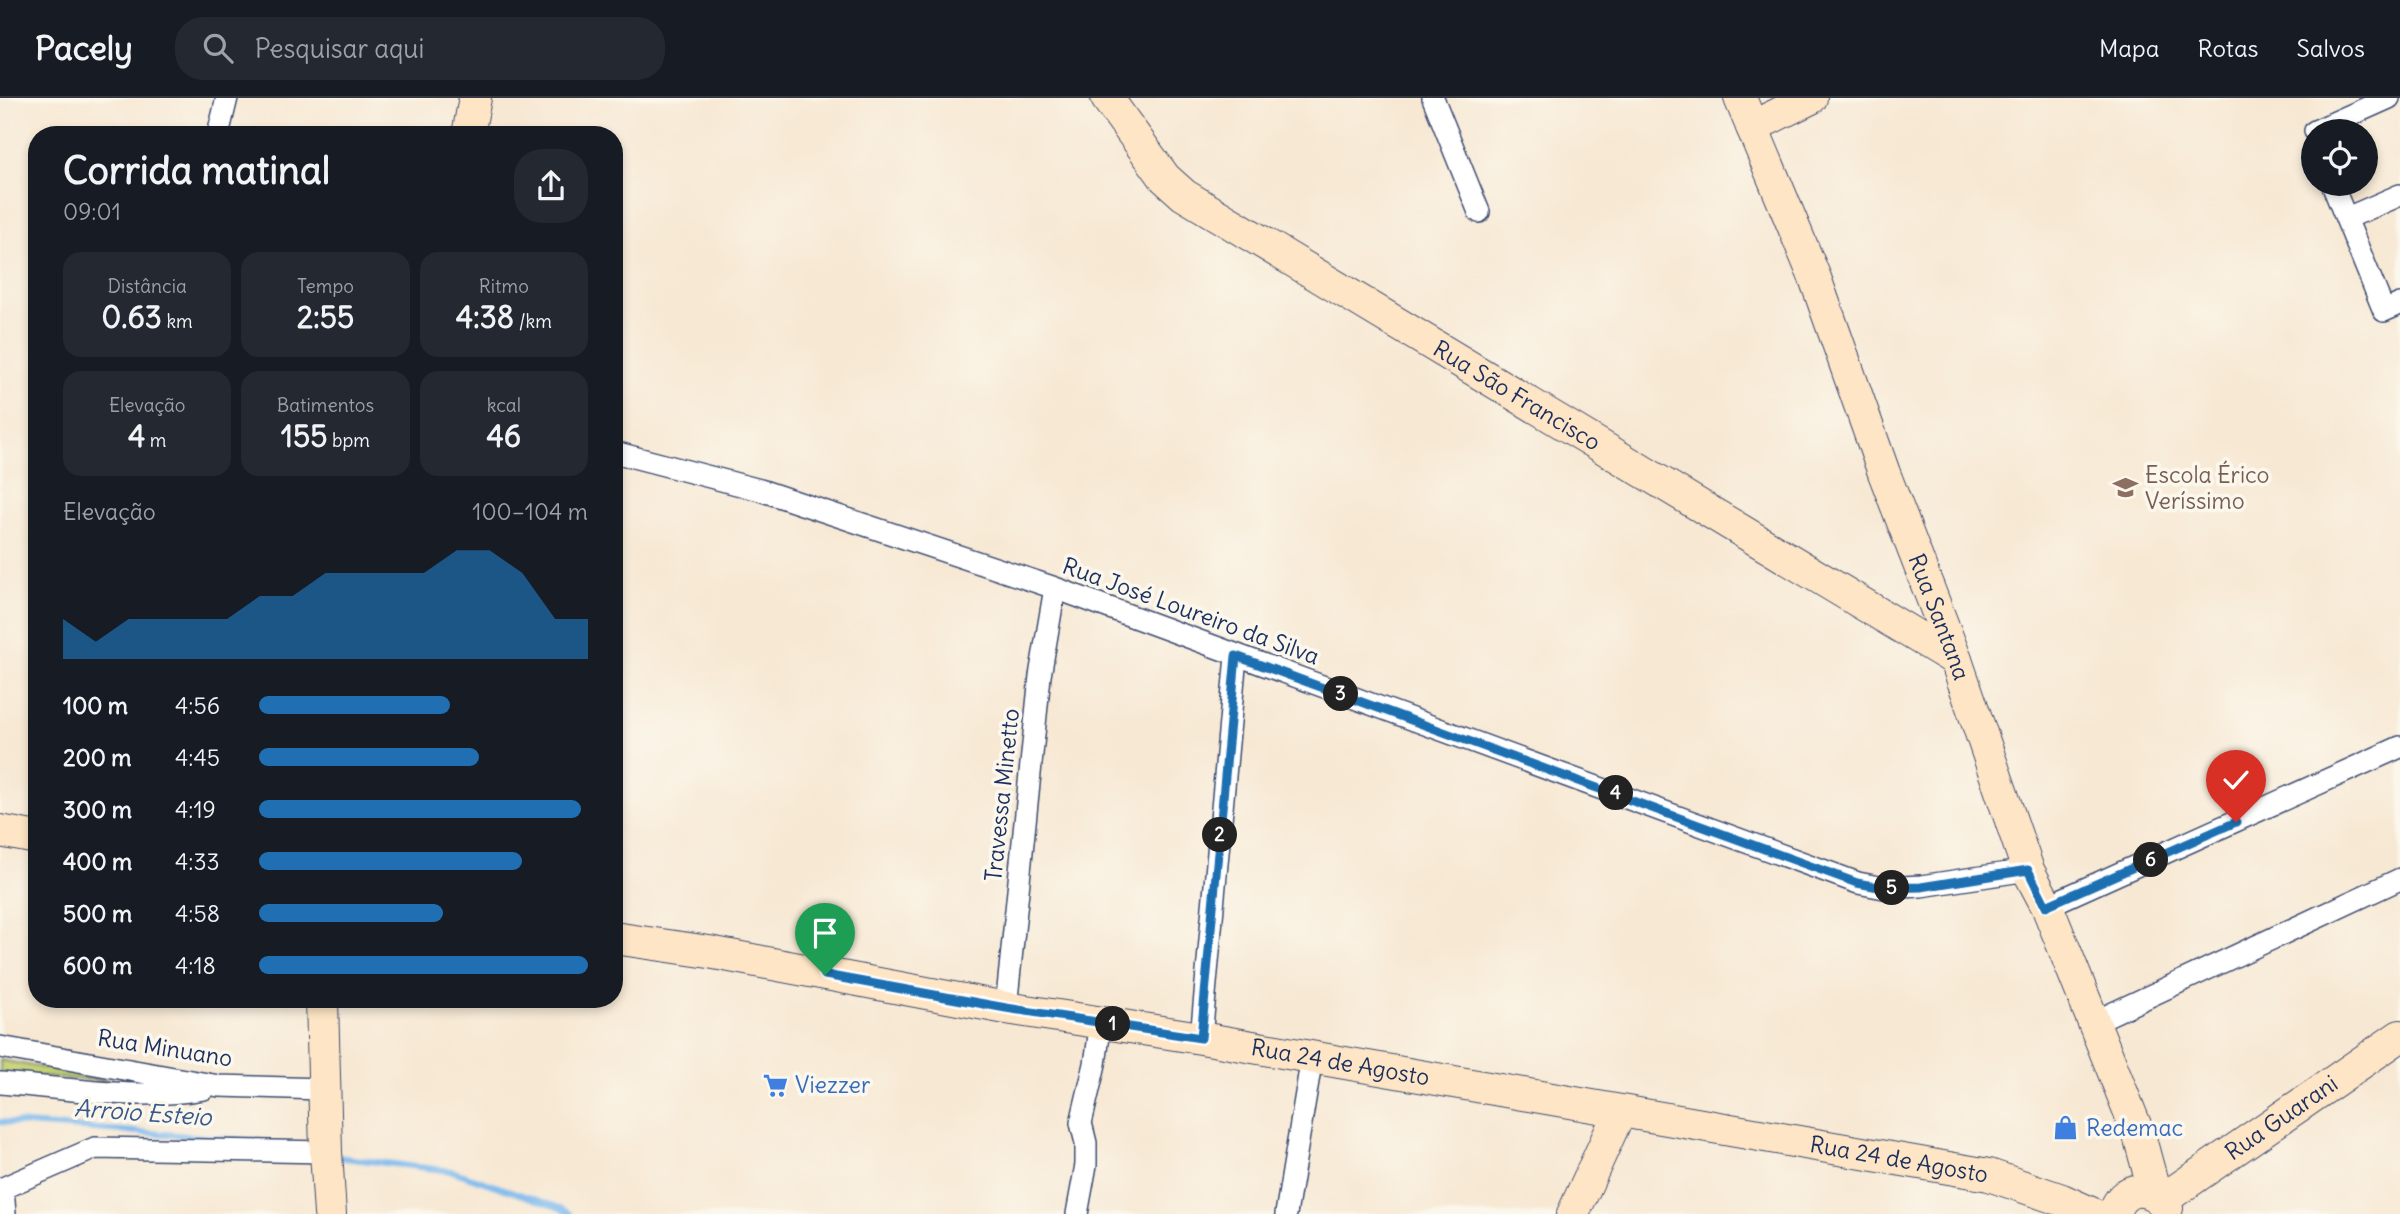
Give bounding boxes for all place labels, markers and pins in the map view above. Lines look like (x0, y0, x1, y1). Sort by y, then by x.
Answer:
place label: Escola Érico Veríssimo (2145, 460, 2270, 515)
school or university icon: Escola Érico Veríssimo (2111, 474, 2139, 502)
pin: 3 (1324, 676, 1358, 712)
pin (2206, 750, 2266, 822)
pin: 4 (1598, 776, 1634, 810)
pin: 2 (1202, 818, 1238, 852)
pin: 6 (2134, 842, 2168, 878)
pin: 5 (1874, 870, 1910, 906)
pin (795, 903, 855, 975)
pin: 1 (1096, 1006, 1130, 1042)
place label: Viezzer (795, 1070, 871, 1099)
supermarket icon: Viezzer (761, 1071, 789, 1099)
place label: Redemac (2086, 1113, 2183, 1142)
shop icon: Redemac (2052, 1114, 2080, 1142)

